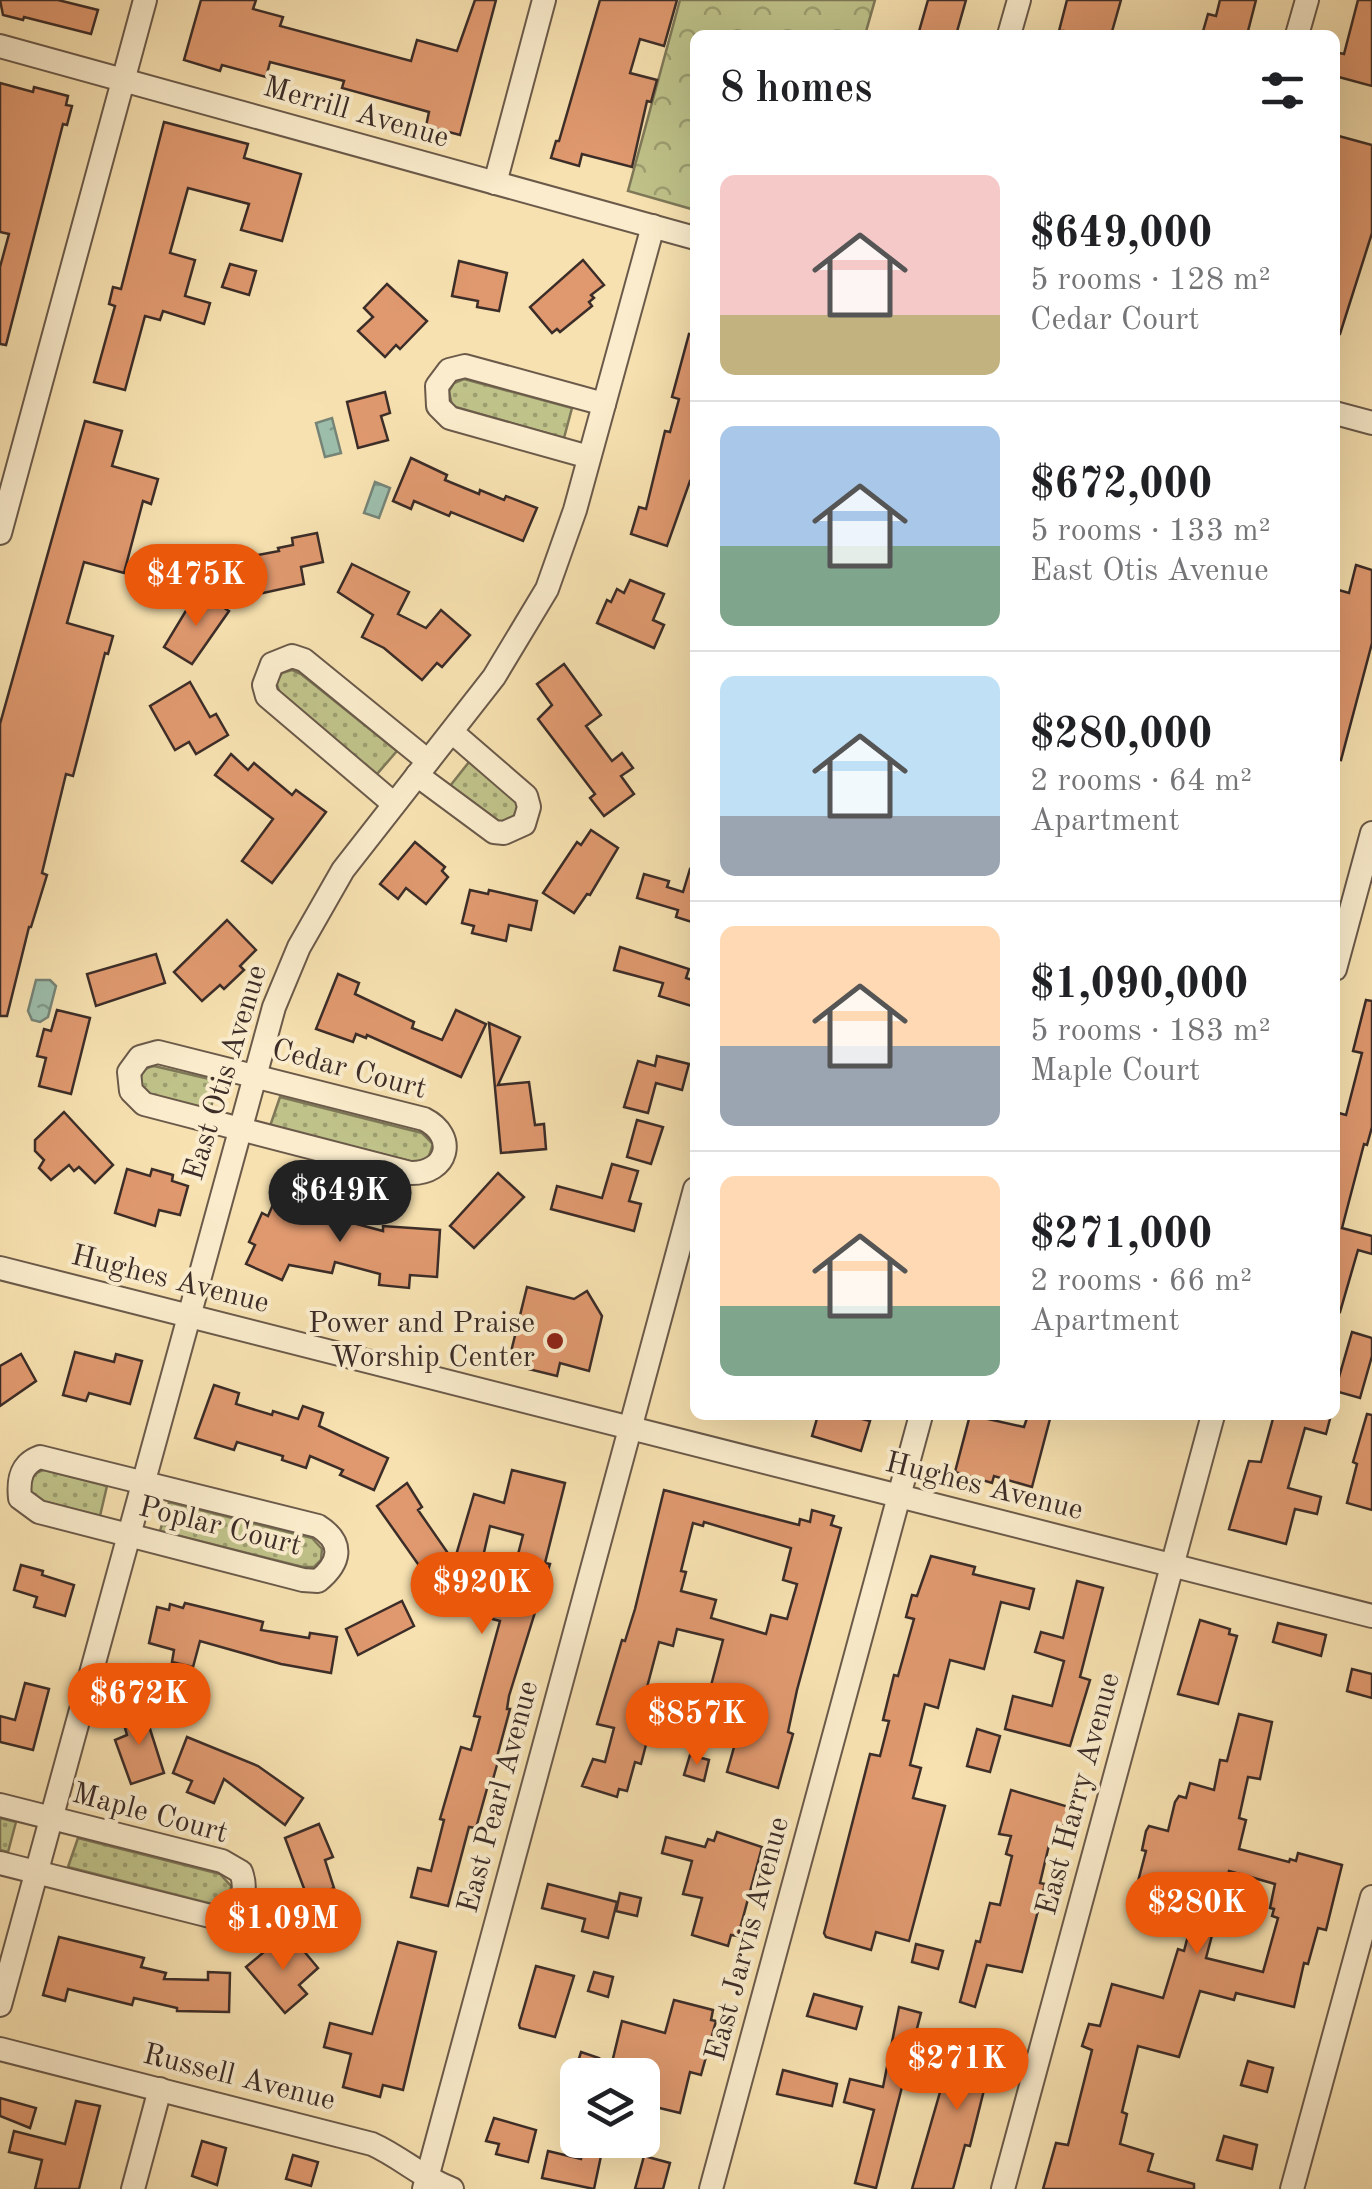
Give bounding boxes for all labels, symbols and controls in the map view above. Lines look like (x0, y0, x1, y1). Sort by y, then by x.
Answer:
icon: filters (1255, 63, 1310, 118)
text: 8 homes (720, 69, 872, 111)
street label: Merrill Avenue (260, 72, 452, 154)
text: $649,000 (1030, 214, 1212, 256)
icon: home (800, 215, 920, 335)
text: 5 rooms · 128 m² (1030, 265, 1271, 297)
text: Cedar Court (1030, 305, 1199, 337)
text: $672,000 (1030, 465, 1212, 507)
icon: home (800, 466, 920, 586)
text: 5 rooms · 133 m² (1030, 516, 1271, 548)
pin: $475K (126, 544, 266, 629)
text: East Otis Avenue (1030, 556, 1269, 588)
text: $475K (147, 560, 245, 592)
text: $280,000 (1030, 715, 1212, 757)
icon: home (800, 716, 920, 836)
text: 2 rooms · 64 m² (1030, 766, 1252, 798)
text: Apartment (1030, 806, 1180, 838)
street label: East Otis Avenue (179, 962, 273, 1184)
text: $1,090,000 (1030, 965, 1248, 1007)
icon: home (800, 966, 920, 1086)
text: 5 rooms · 183 m² (1030, 1016, 1271, 1048)
street label: Cedar Court (268, 1035, 430, 1105)
text: Maple Court (1030, 1056, 1200, 1088)
pin: $649K (270, 1160, 410, 1245)
text: $649K (291, 1176, 389, 1208)
text: $271,000 (1030, 1215, 1212, 1257)
icon: home (800, 1216, 920, 1336)
street label: Hughes Avenue (68, 1241, 272, 1319)
text: 2 rooms · 66 m² (1030, 1266, 1252, 1298)
text: Apartment (1030, 1306, 1180, 1338)
place label: Power and Praise Worship Center (308, 1309, 535, 1373)
marker: Power and Praise Worship Center (544, 1330, 566, 1352)
street label: Hughes Avenue (882, 1448, 1086, 1526)
street label: Poplar Court (136, 1492, 304, 1562)
pin: $920K (412, 1552, 552, 1637)
text: $920K (433, 1568, 531, 1600)
pin: $672K (69, 1663, 209, 1748)
street label: East Harry Avenue (1032, 1669, 1126, 1919)
street label: East Pearl Avenue (454, 1678, 544, 1916)
text: $672K (90, 1679, 188, 1711)
pin: $857K (627, 1683, 767, 1768)
text: $857K (648, 1699, 746, 1731)
street label: Maple Court (69, 1779, 231, 1849)
street label: East Jarvis Avenue (701, 1814, 795, 2064)
pin: $280K (1127, 1872, 1267, 1957)
pin: $1.09M (202, 1888, 364, 1973)
text: $280K (1148, 1888, 1246, 1920)
text: $1.09M (227, 1904, 339, 1936)
pin: $271K (887, 2028, 1027, 2113)
street label: Russell Avenue (140, 2040, 338, 2116)
text: $271K (908, 2044, 1006, 2076)
map controls (560, 2058, 660, 2158)
button: layers (560, 2058, 660, 2158)

